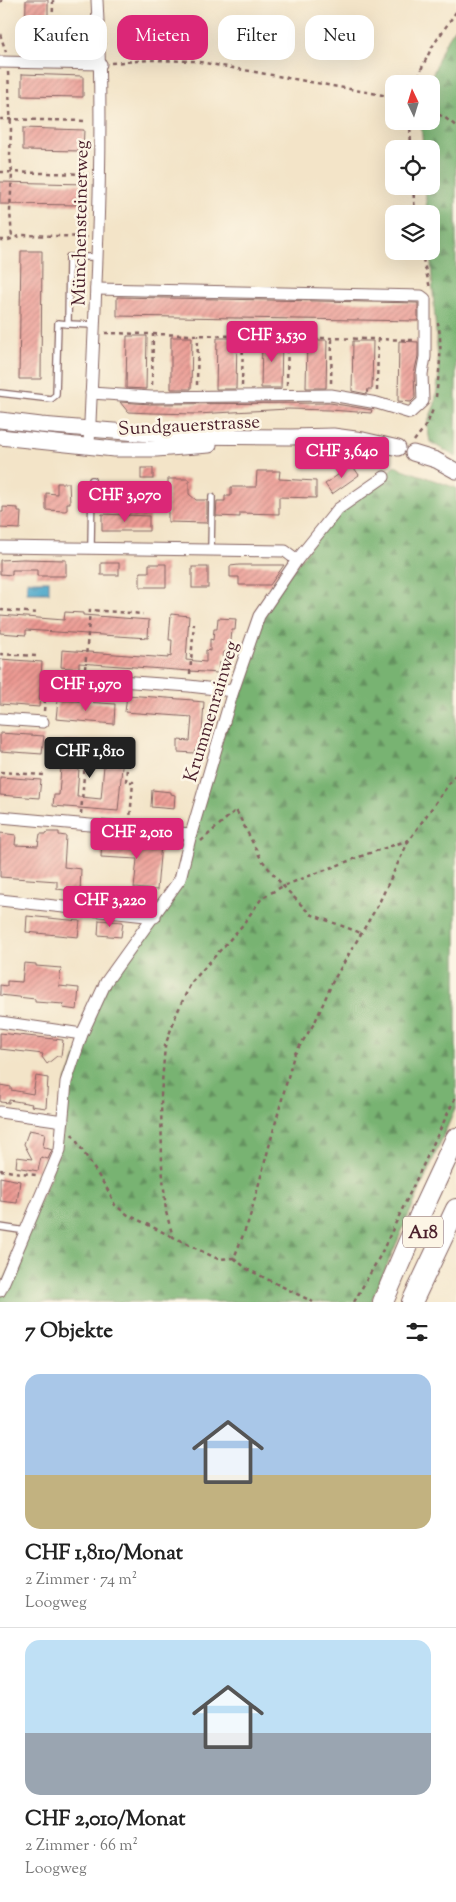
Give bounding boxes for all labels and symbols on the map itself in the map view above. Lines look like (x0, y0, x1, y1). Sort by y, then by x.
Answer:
north arrow (385, 75, 440, 130)
street label: Münchensteinerweg (67, 140, 96, 306)
pin: CHF 3,530 (215, 320, 329, 363)
street label: Sundgauerstrasse (117, 409, 261, 444)
pin: CHF 3,640 (285, 436, 399, 479)
pin: CHF 3,070 (68, 480, 182, 523)
street label: Krummenrainweg (178, 638, 247, 786)
pin: CHF 1,970 (29, 670, 143, 712)
pin: CHF 1,810 (33, 736, 147, 779)
pin: CHF 2,010 (80, 818, 194, 860)
pin: CHF 3,220 (53, 886, 167, 928)
road number: A18 (403, 1216, 443, 1248)

